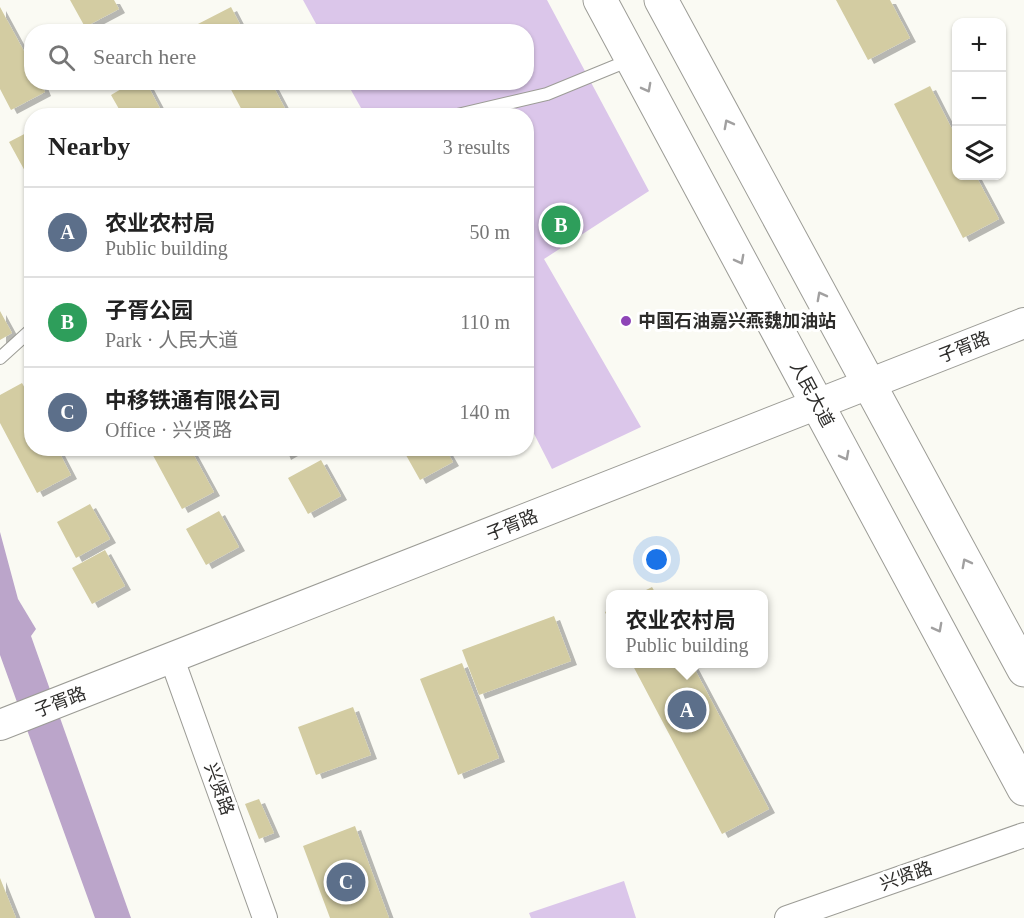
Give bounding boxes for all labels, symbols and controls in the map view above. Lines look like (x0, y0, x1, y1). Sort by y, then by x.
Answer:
map controls (952, 18, 1006, 180)
button: + (952, 18, 1006, 72)
search box (24, 24, 534, 90)
icon: search (45, 41, 78, 74)
text: Search here (93, 44, 196, 69)
button: − (952, 72, 1006, 126)
one-way arrow (640, 82, 651, 93)
one-way arrow (724, 120, 735, 131)
button: layers (952, 126, 1006, 180)
text: Nearby (48, 132, 130, 161)
text: 3 results (443, 136, 510, 158)
pin: B (542, 202, 580, 248)
text: 农业农村局 (105, 211, 215, 236)
text: A (60, 221, 75, 243)
text: 50 m (469, 221, 510, 243)
text: Public building (105, 237, 228, 259)
one-way arrow (733, 254, 744, 264)
one-way arrow (817, 292, 828, 302)
text: 子胥公园 (105, 298, 193, 323)
text: B (61, 311, 74, 333)
text: 110 m (460, 311, 510, 333)
place label: 中国石油嘉兴燕魏加油站 (638, 311, 836, 331)
marker: 中国石油嘉兴燕魏加油站 (619, 314, 633, 328)
street label: 子胥路 (935, 328, 993, 366)
text: Park · 人民大道 (105, 329, 238, 351)
street label: 人民大道 (786, 358, 838, 430)
text: 中移铁通有限公司 (105, 388, 281, 413)
text: C (60, 401, 75, 423)
text: 140 m (459, 401, 510, 423)
text: Office · 兴贤路 (105, 419, 232, 441)
one-way arrow (838, 450, 849, 460)
street label: 子胥路 (483, 506, 541, 544)
your location (642, 545, 671, 574)
one-way arrow (962, 559, 973, 569)
popup (606, 590, 768, 668)
text: 农业农村局 (626, 608, 736, 633)
one-way arrow (931, 622, 942, 632)
text: Public building (626, 634, 748, 656)
street label: 子胥路 (31, 683, 89, 721)
pin: A (668, 688, 706, 732)
street label: 兴贤路 (200, 760, 238, 818)
street label: 兴贤路 (877, 858, 935, 894)
pin: C (326, 860, 366, 904)

